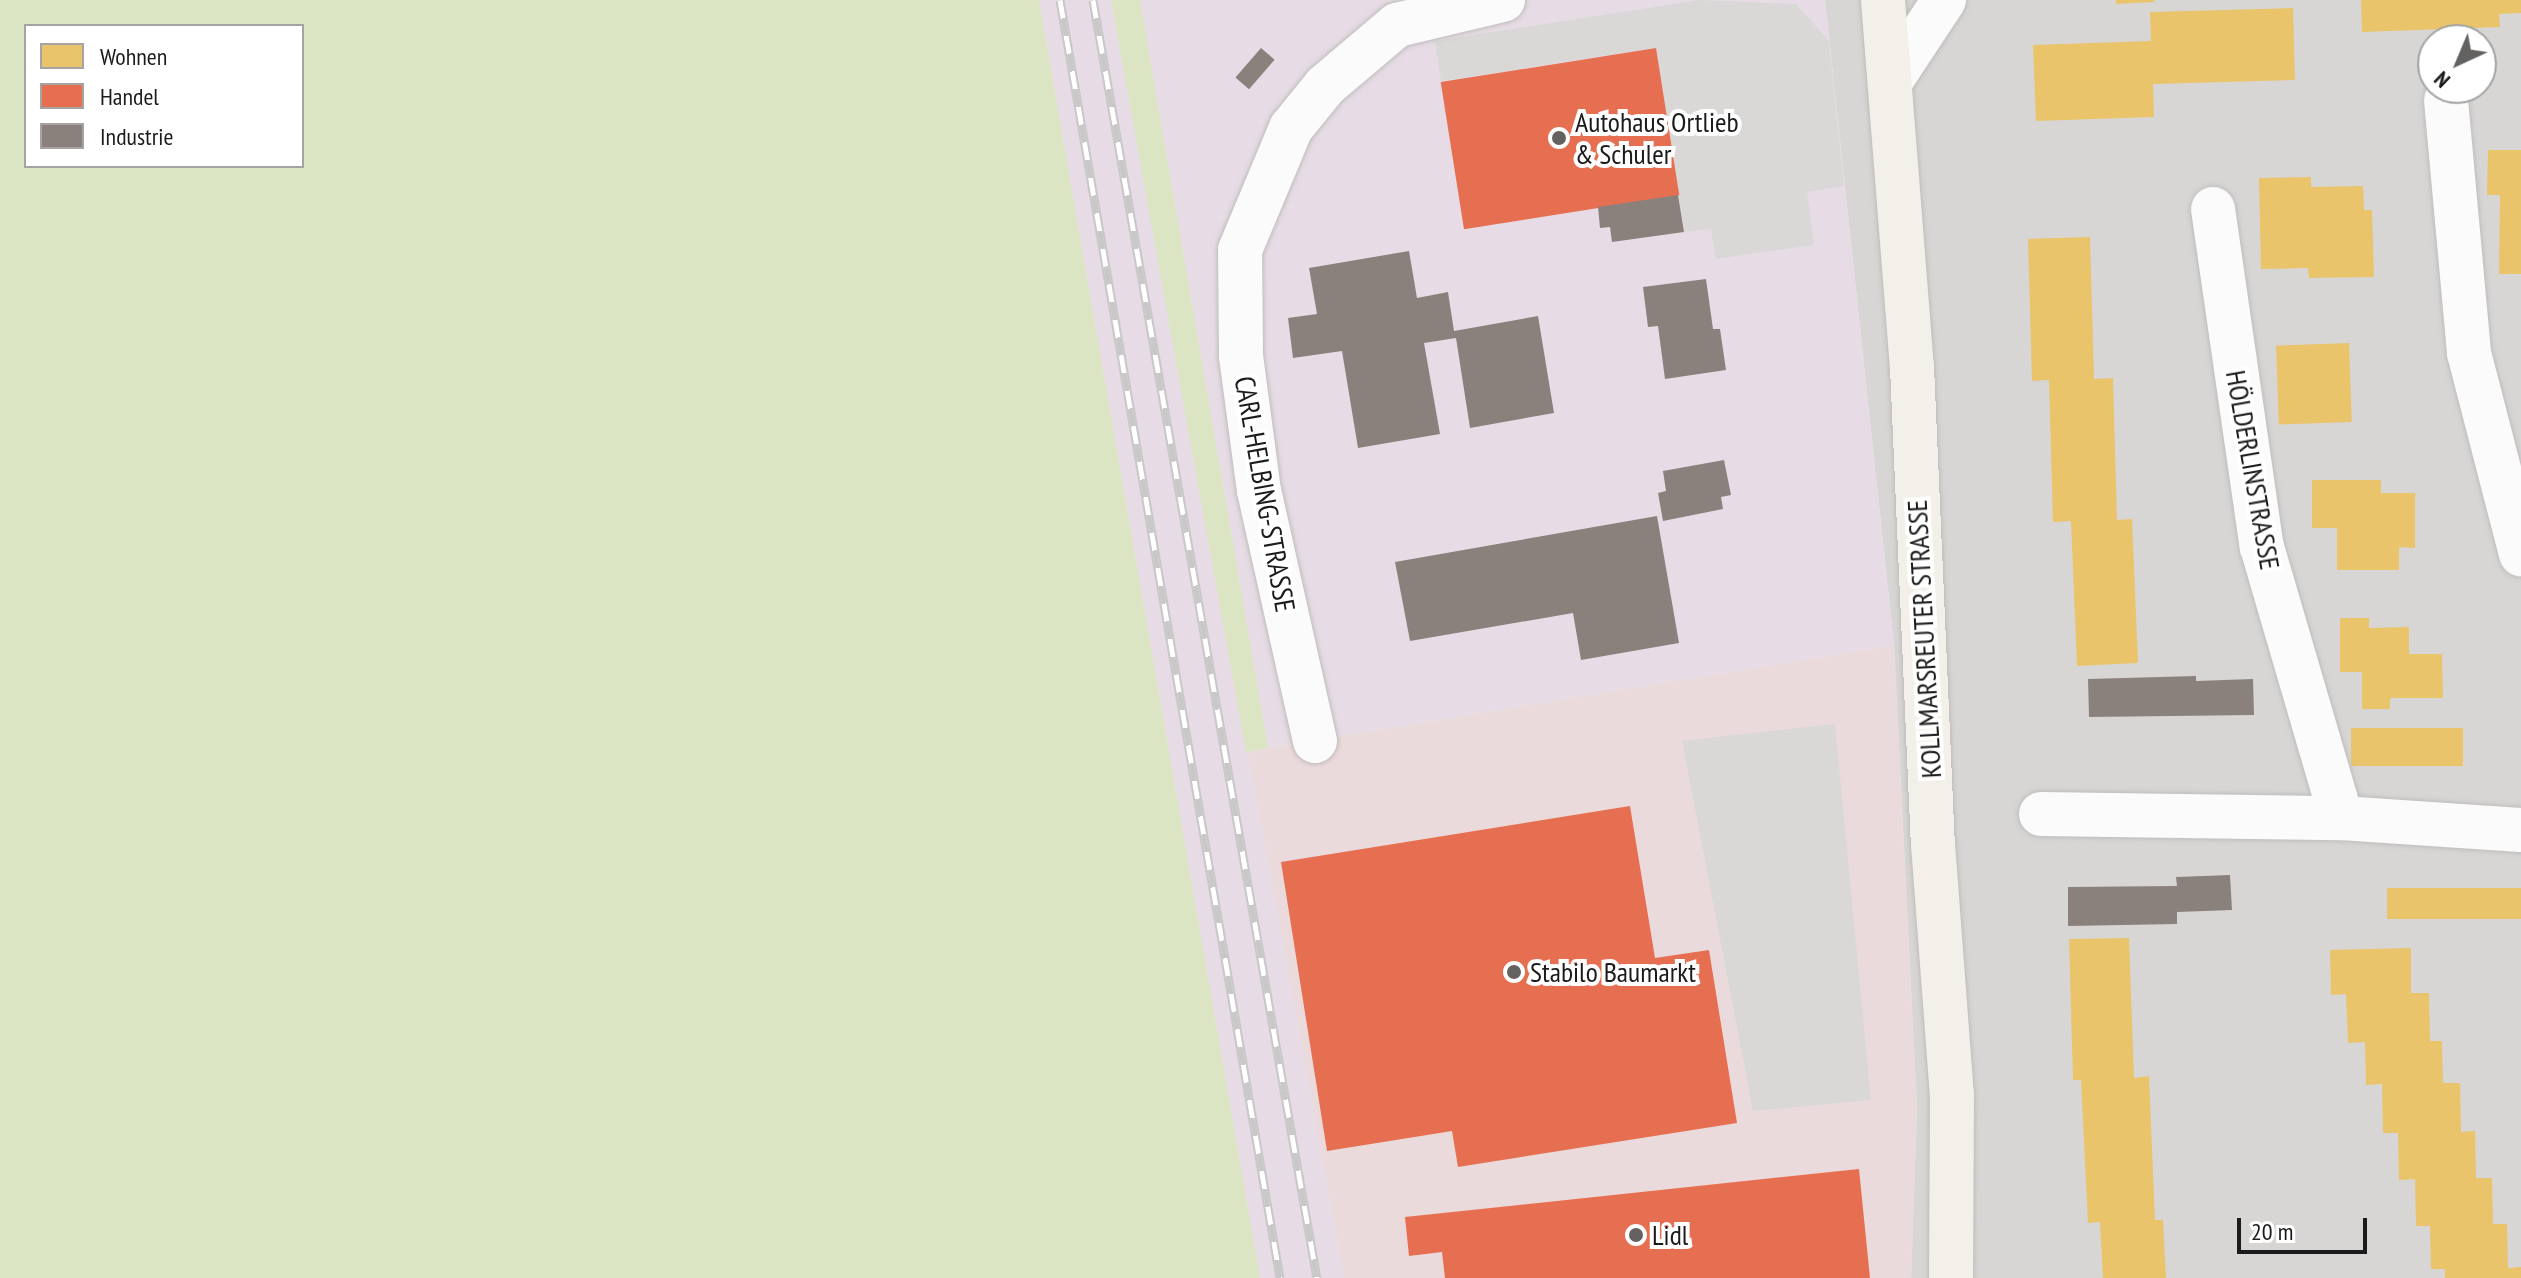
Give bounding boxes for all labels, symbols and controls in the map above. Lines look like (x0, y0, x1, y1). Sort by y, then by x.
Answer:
legend (24, 24, 304, 168)
north arrow (2417, 24, 2497, 104)
text: Wohnen (100, 41, 167, 72)
text: N (2428, 66, 2456, 94)
text: Handel (100, 81, 159, 112)
place label: Autohaus Ortlieb & Schuler (1575, 105, 1739, 171)
text: Industrie (100, 121, 173, 152)
marker: Autohaus Ortlieb & Schuler (1550, 129, 1568, 147)
street label: HÖLDERLINSTRASSE (2219, 368, 2287, 572)
street label: CARL-HELBING-STRASSE (1228, 374, 1302, 614)
street label: KOLLMARSREUTER STRASSE (1900, 499, 1948, 779)
place label: Stabilo Baumarkt (1530, 955, 1696, 989)
marker: Stabilo Baumarkt (1505, 963, 1523, 981)
scale bar (2241, 1202, 2371, 1252)
text: 20 m (2251, 1216, 2293, 1247)
place label: Lidl (1652, 1218, 1688, 1252)
marker: Lidl (1627, 1226, 1645, 1244)

